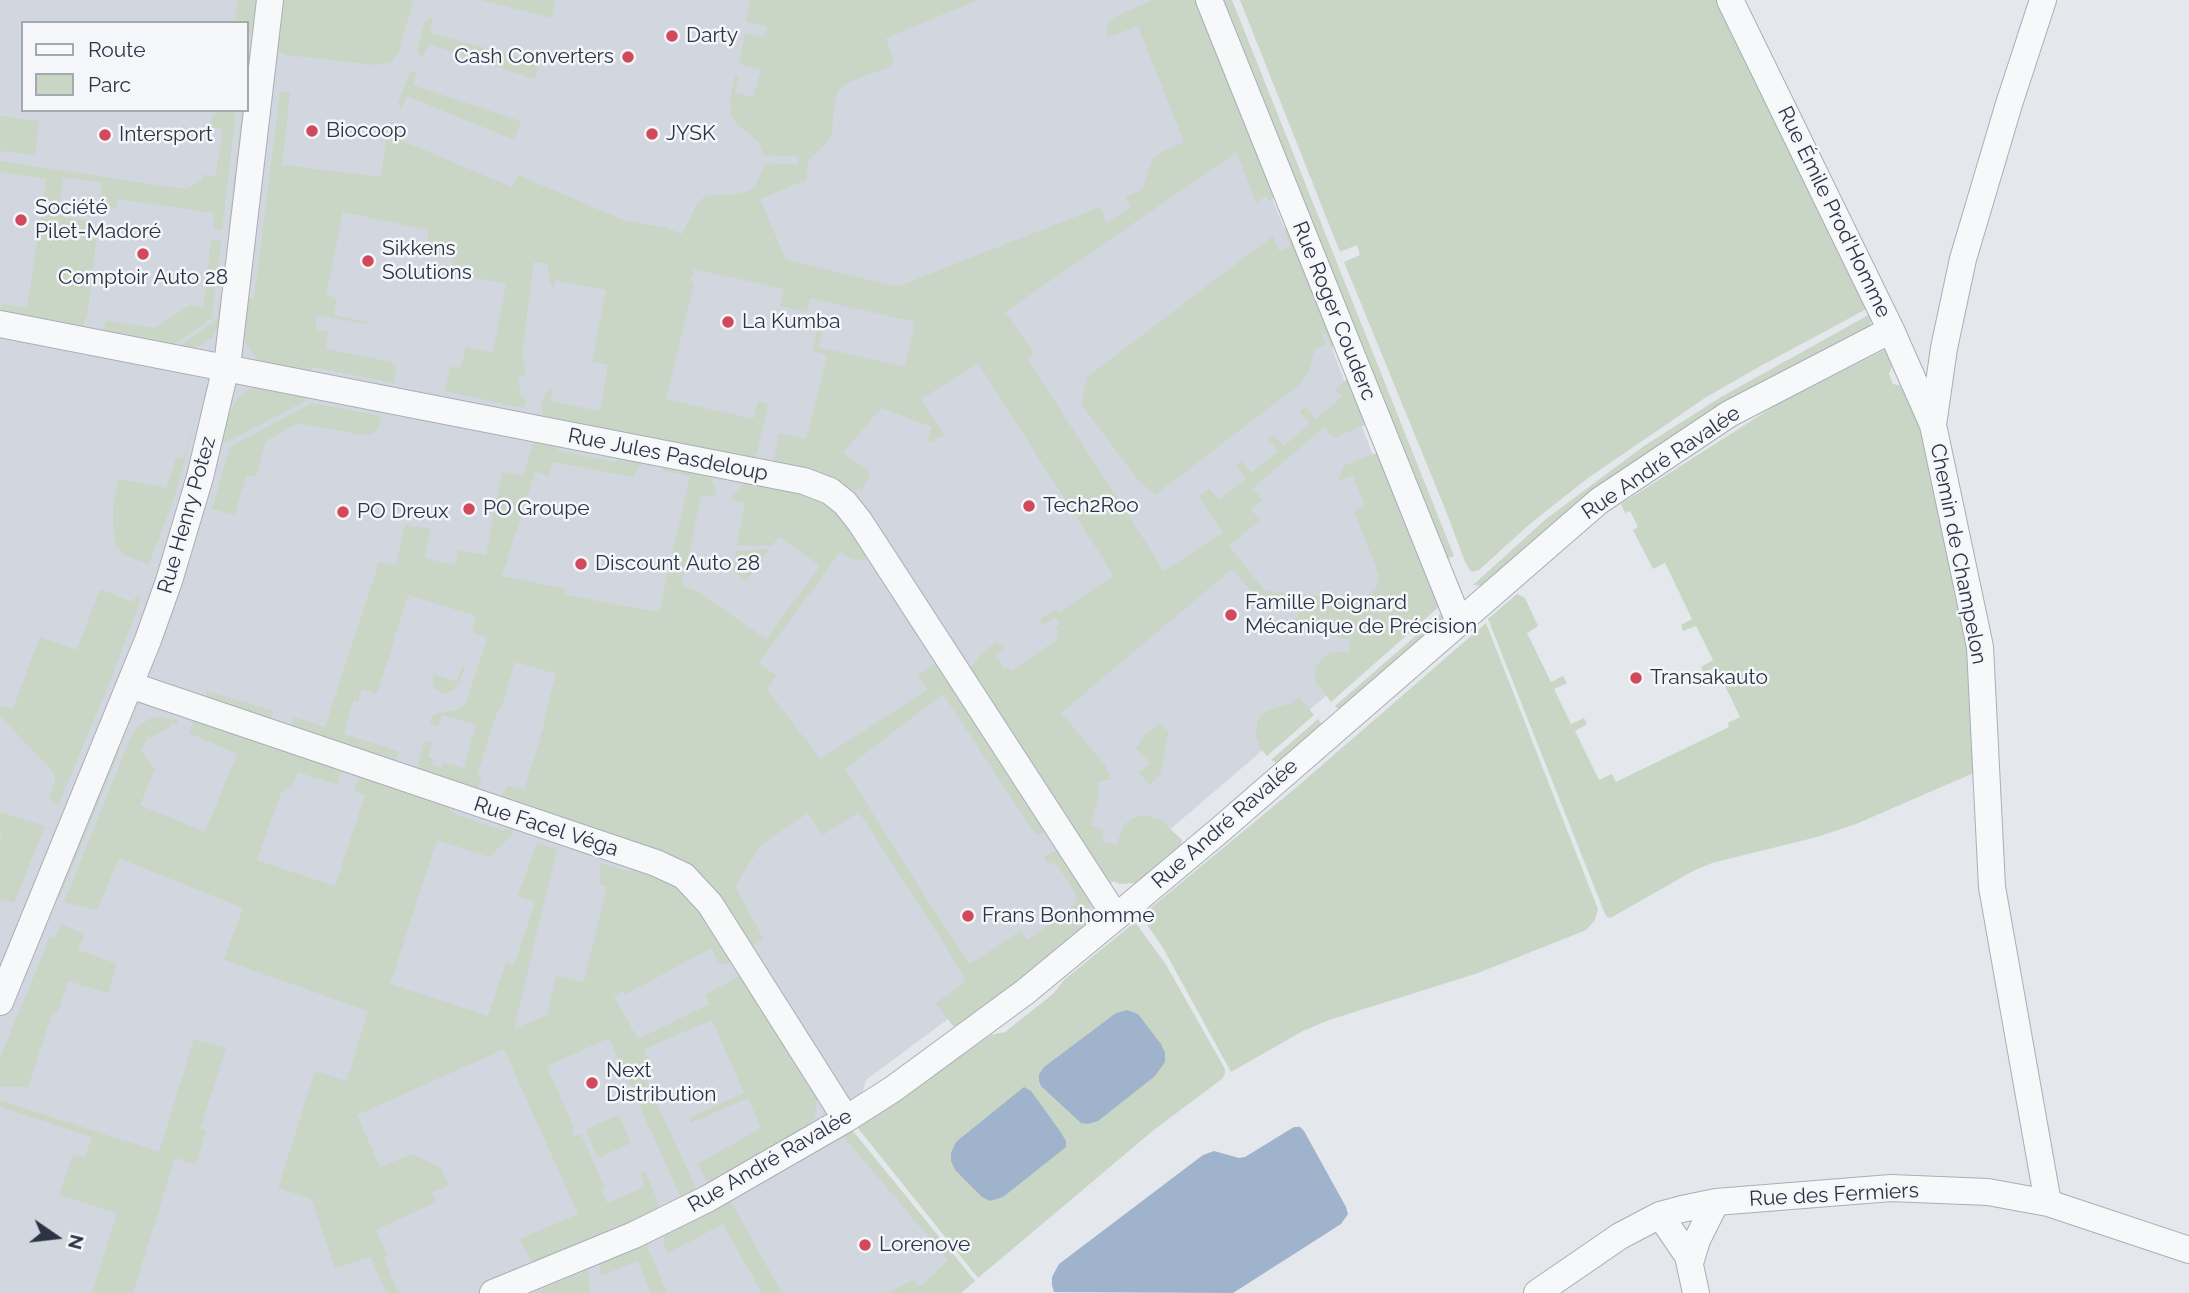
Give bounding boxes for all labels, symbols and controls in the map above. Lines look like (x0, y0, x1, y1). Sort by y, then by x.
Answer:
legend (21, 21, 248, 112)
place label: Darty (686, 23, 738, 49)
marker: Darty (664, 28, 680, 44)
text: Route (88, 37, 146, 62)
place label: Cash Converters (454, 44, 614, 70)
marker: Cash Converters (620, 49, 636, 65)
text: Parc (88, 72, 131, 97)
street label: Rue Émile Prod'Homme (1772, 102, 1896, 322)
place label: Biocoop (326, 118, 406, 144)
place label: JYSK (666, 121, 716, 147)
place label: Intersport (119, 122, 213, 148)
marker: Biocoop (304, 123, 320, 139)
marker: JYSK (644, 126, 660, 142)
marker: Intersport (97, 127, 113, 143)
place label: Société Pilet-Madoré (35, 195, 161, 245)
marker: Société Pilet-Madoré (13, 212, 29, 228)
street label: Rue Roger Couderc (1287, 218, 1381, 404)
place label: Sikkens Solutions (382, 236, 472, 286)
marker: Comptoir Auto 28 (135, 246, 151, 262)
marker: Sikkens Solutions (360, 253, 376, 269)
place label: Comptoir Auto 28 (58, 265, 228, 291)
place label: La Kumba (742, 309, 840, 335)
marker: La Kumba (720, 314, 736, 330)
street label: Rue André Ravalée (1577, 401, 1745, 525)
street label: Rue Jules Pasdeloup (566, 423, 770, 487)
street label: Rue Henry Potez (153, 434, 221, 596)
street label: Chemin de Champelon (1924, 441, 1992, 667)
place label: Tech2Roo (1043, 493, 1139, 519)
place label: PO Groupe (483, 496, 590, 522)
marker: Tech2Roo (1021, 498, 1037, 514)
place label: PO Dreux (357, 499, 449, 525)
marker: PO Groupe (461, 501, 477, 517)
marker: PO Dreux (335, 504, 351, 520)
place label: Discount Auto 28 (595, 551, 760, 577)
marker: Discount Auto 28 (573, 556, 589, 572)
place label: Famille Poignard Mécanique de Précision (1245, 590, 1477, 640)
marker: Famille Poignard Mécanique de Précision (1223, 607, 1239, 623)
place label: Transakauto (1650, 665, 1768, 691)
marker: Transakauto (1628, 670, 1644, 686)
street label: Rue André Ravalée (1147, 754, 1303, 894)
street label: Rue Facel Véga (471, 792, 621, 862)
place label: Frans Bonhomme (982, 903, 1154, 929)
marker: Frans Bonhomme (960, 908, 976, 924)
place label: Next Distribution (606, 1058, 717, 1108)
marker: Next Distribution (584, 1075, 600, 1091)
street label: Rue André Ravalée (683, 1104, 857, 1218)
street label: Rue des Fermiers (1749, 1178, 1919, 1212)
north arrow (21, 1202, 91, 1272)
text: N (64, 1232, 89, 1252)
place label: Lorenove (879, 1232, 970, 1258)
marker: Lorenove (857, 1237, 873, 1253)

